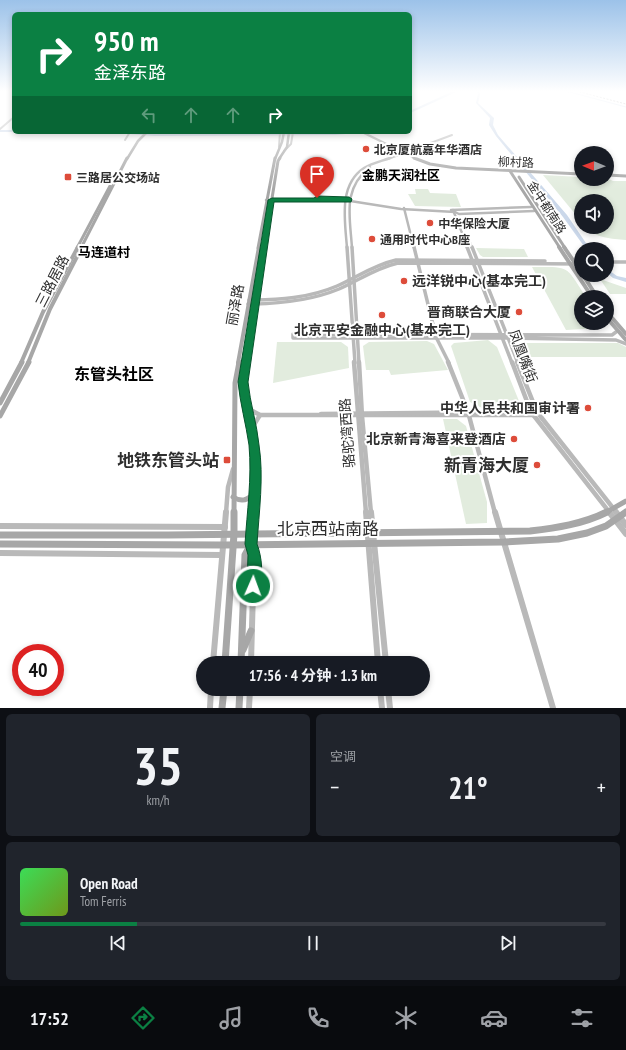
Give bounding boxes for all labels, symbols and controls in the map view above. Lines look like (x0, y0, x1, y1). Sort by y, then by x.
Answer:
text: 950 m (94, 22, 158, 59)
icon: right (28, 28, 80, 80)
text: 金泽东路 (94, 61, 166, 84)
icon: left (138, 104, 160, 126)
icon: ahead (180, 104, 202, 126)
icon: ahead (222, 104, 244, 126)
icon: right (264, 104, 286, 126)
place label: 北京厦航嘉年华酒店 (374, 142, 482, 157)
marker: 北京厦航嘉年华酒店 (361, 144, 371, 154)
north arrow (574, 146, 614, 186)
map controls (574, 146, 614, 330)
street label: 柳村路 (498, 154, 534, 170)
pin (300, 157, 334, 198)
icon: arrive (306, 163, 328, 185)
district label: 金鹏天润社区 (362, 167, 440, 184)
place label: 三路居公交场站 (76, 170, 160, 185)
marker: 三路居公交场站 (63, 172, 73, 182)
street label: 金中都南路 (524, 178, 570, 236)
button: sound (574, 194, 614, 234)
place label: 中华保险大厦 (438, 216, 510, 231)
marker: 中华保险大厦 (425, 218, 435, 228)
place label: 通用时代中心B座 (380, 232, 470, 247)
marker: 通用时代中心B座 (367, 234, 377, 244)
button: search (574, 242, 614, 282)
district label: 马连道村 (78, 244, 130, 261)
street label: 三路居路 (31, 252, 73, 310)
place label: 远洋锐中心(基本完工) (412, 272, 546, 290)
marker: 远洋锐中心(基本完工) (399, 276, 409, 286)
street label: 丽泽路 (222, 283, 248, 327)
button: layers (574, 290, 614, 330)
place label: 晋商联合大厦 (427, 303, 511, 321)
marker: 晋商联合大厦 (514, 307, 524, 317)
marker: 北京平安金融中心(基本完工) (377, 310, 387, 320)
place label: 北京平安金融中心(基本完工) (294, 321, 470, 339)
street label: 凤凰嘴街 (505, 327, 541, 385)
district label: 东管头社区 (74, 364, 154, 384)
street label: 骆驼湾西路 (336, 397, 358, 469)
place label: 中华人民共和国审计署 (440, 399, 580, 417)
marker: 中华人民共和国审计署 (583, 403, 593, 413)
place label: 北京新青海喜来登酒店 (366, 430, 506, 448)
marker: 北京新青海喜来登酒店 (509, 434, 519, 444)
place label: 地铁东管头站 (117, 449, 219, 471)
place label: 新青海大厦 (444, 454, 529, 476)
marker: 地铁东管头站 (222, 455, 232, 465)
marker: 新青海大厦 (532, 460, 542, 470)
street label: 北京西站南路 (277, 518, 379, 540)
position arrow (232, 565, 274, 607)
speed limit sign: 40 (12, 644, 64, 696)
text: 17:56 · 4 分钟 · 1.3 km (249, 666, 377, 685)
text: 35 (133, 732, 183, 799)
text: 空调 (330, 748, 356, 765)
text: 21° (448, 768, 488, 807)
text: − (330, 773, 339, 801)
text: + (597, 773, 606, 801)
text: km/h (146, 792, 170, 809)
text: Open Road (80, 874, 138, 893)
text: Tom Ferris (80, 893, 126, 910)
icon: previous (107, 932, 129, 954)
icon: pause (302, 932, 324, 954)
icon: next (497, 932, 519, 954)
icon: directions (129, 1004, 157, 1032)
icon: music (217, 1004, 245, 1032)
icon: phone (304, 1004, 332, 1032)
icon: climate (392, 1004, 420, 1032)
icon: car (480, 1004, 508, 1032)
icon: filters (568, 1004, 596, 1032)
text: 17:52 (30, 1007, 69, 1030)

